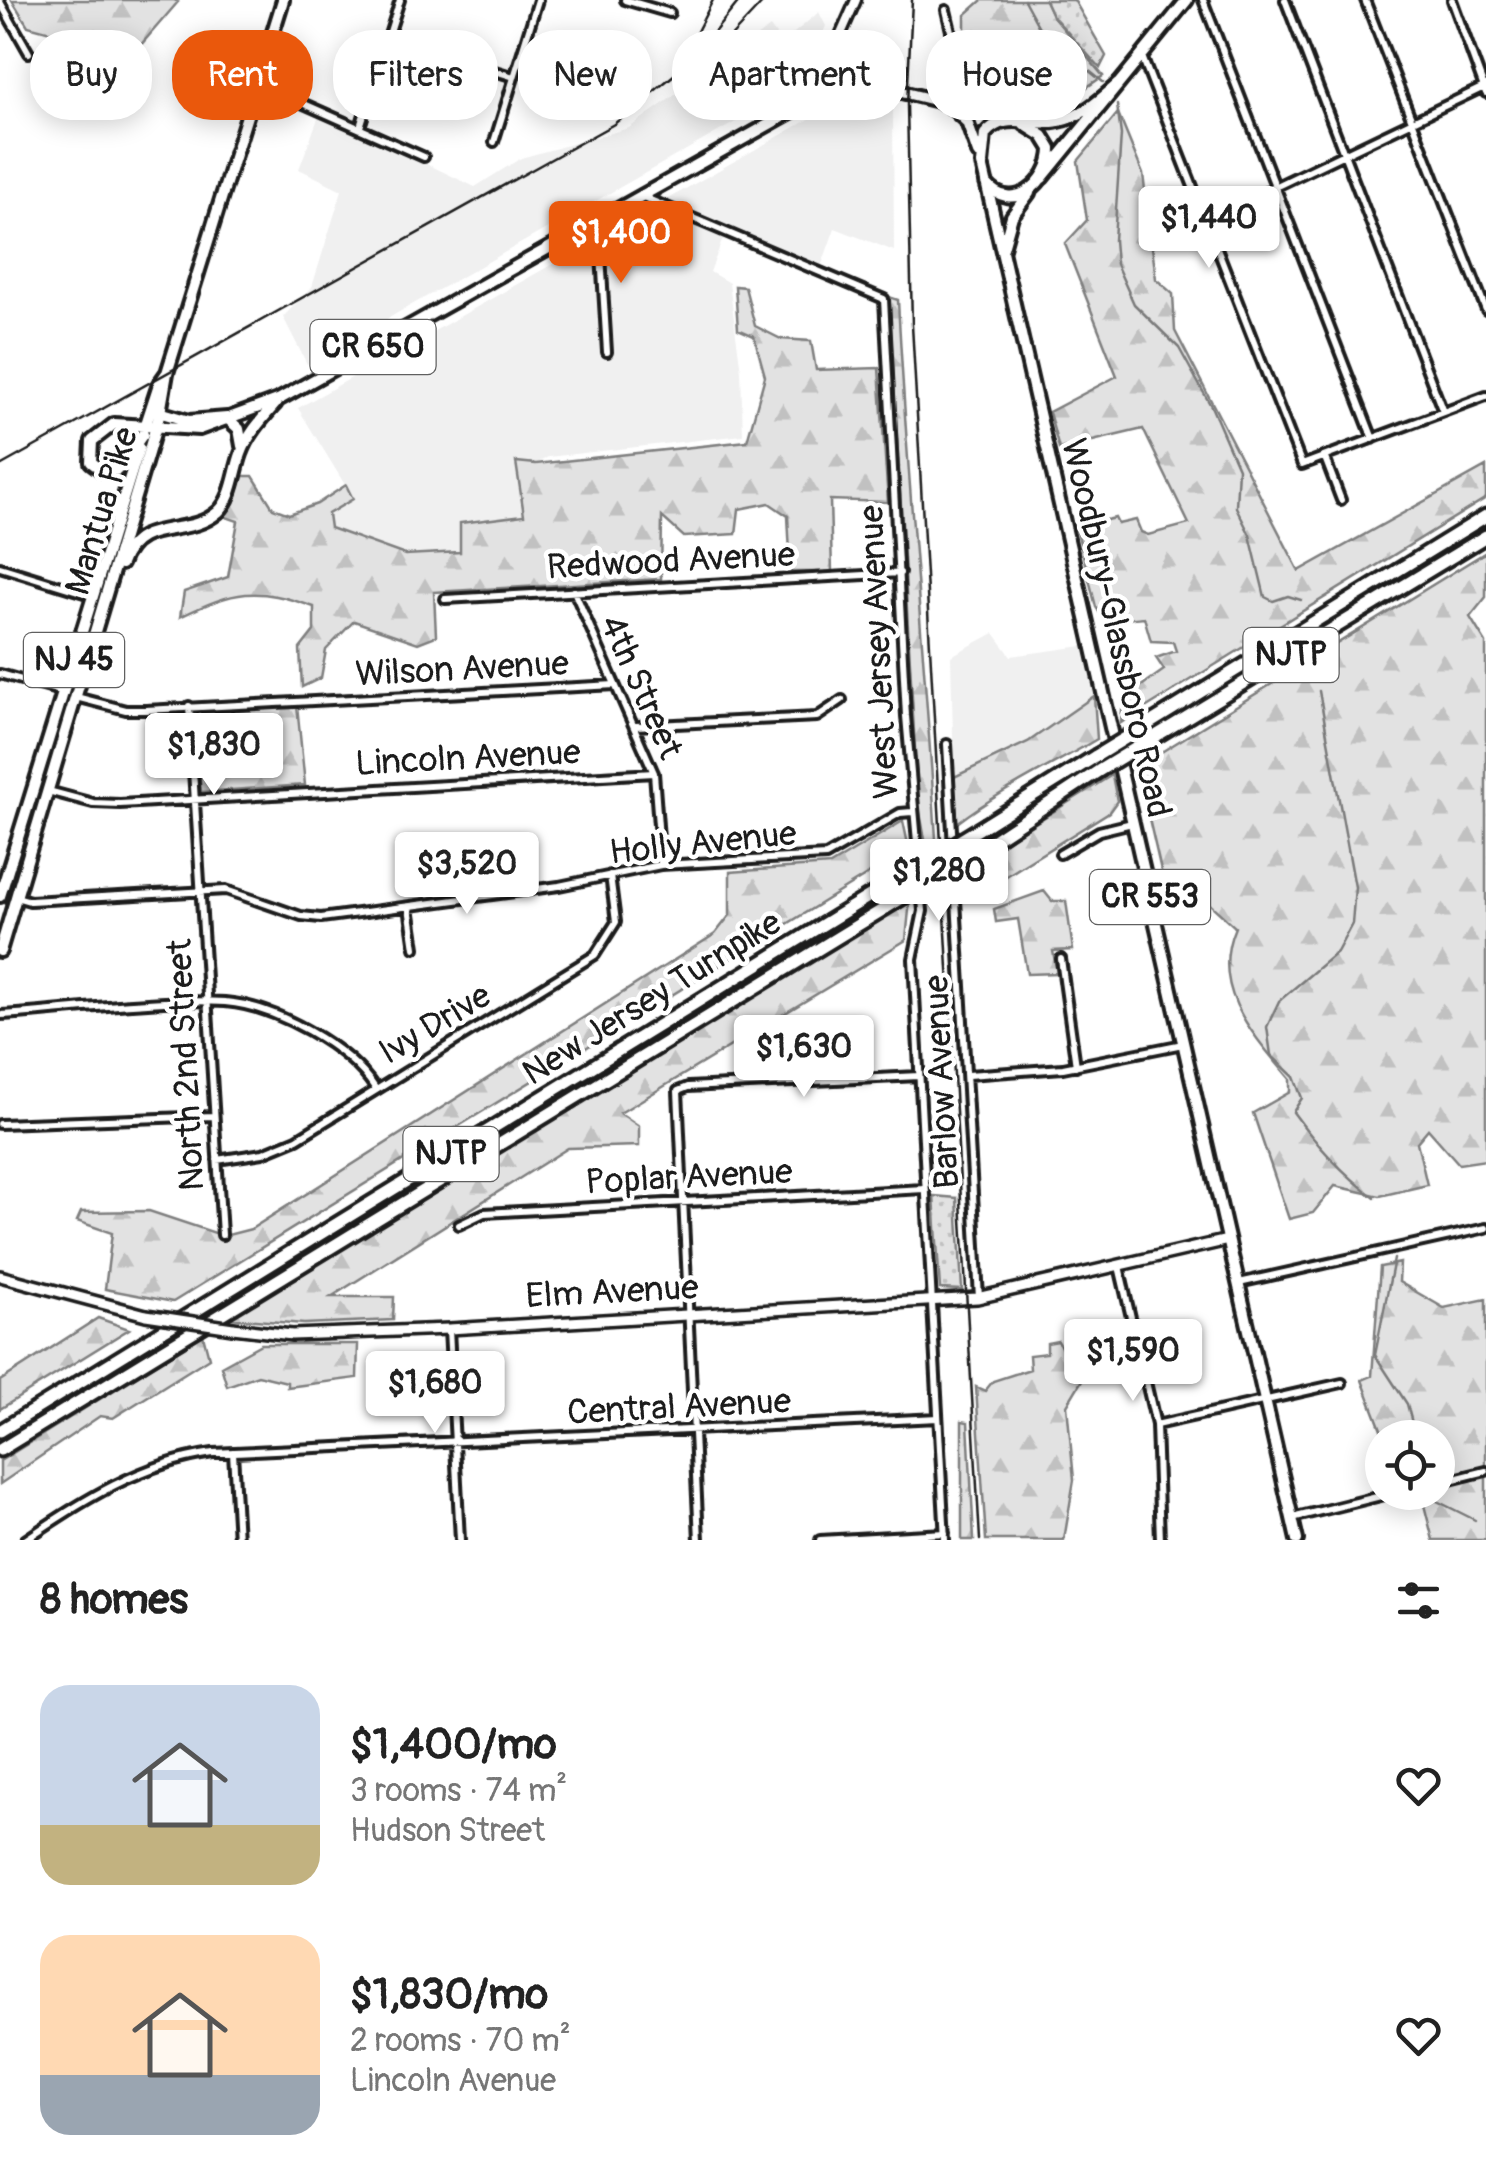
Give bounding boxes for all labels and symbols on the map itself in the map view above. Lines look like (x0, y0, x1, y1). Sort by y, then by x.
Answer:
pin: $1,440 (1128, 186, 1290, 271)
pin: $1,400 (540, 201, 702, 286)
road number: CR 650 (310, 320, 436, 374)
street label: Mantua Pike (56, 422, 148, 600)
street label: Woodbury-Glassboro Road (1051, 434, 1181, 822)
street label: West Jersey Avenue (849, 504, 909, 800)
street label: Redwood Avenue (546, 533, 796, 589)
street label: 4th Street (590, 608, 693, 767)
road number: NJTP (1244, 628, 1338, 682)
road number: NJ 45 (24, 633, 124, 687)
street label: Wilson Avenue (354, 641, 570, 697)
pin: $1,830 (133, 713, 295, 798)
street label: Lincoln Avenue (354, 730, 582, 786)
street label: Holly Avenue (607, 811, 799, 875)
pin: $3,520 (386, 832, 548, 917)
pin: $1,280 (858, 839, 1020, 924)
road number: CR 553 (1090, 870, 1210, 924)
street label: New Jersey Turnpike (514, 901, 790, 1095)
street label: North 2nd Street (157, 937, 215, 1192)
street label: Ivy Drive (371, 973, 499, 1075)
street label: Barlow Avenue (914, 974, 970, 1190)
pin: $1,630 (723, 1015, 885, 1100)
road number: NJTP (404, 1127, 498, 1181)
street label: Poplar Avenue (584, 1150, 794, 1204)
street label: Elm Avenue (525, 1266, 699, 1318)
pin: $1,590 (1052, 1319, 1214, 1404)
pin: $1,680 (354, 1351, 516, 1436)
street label: Central Avenue (566, 1379, 792, 1435)

